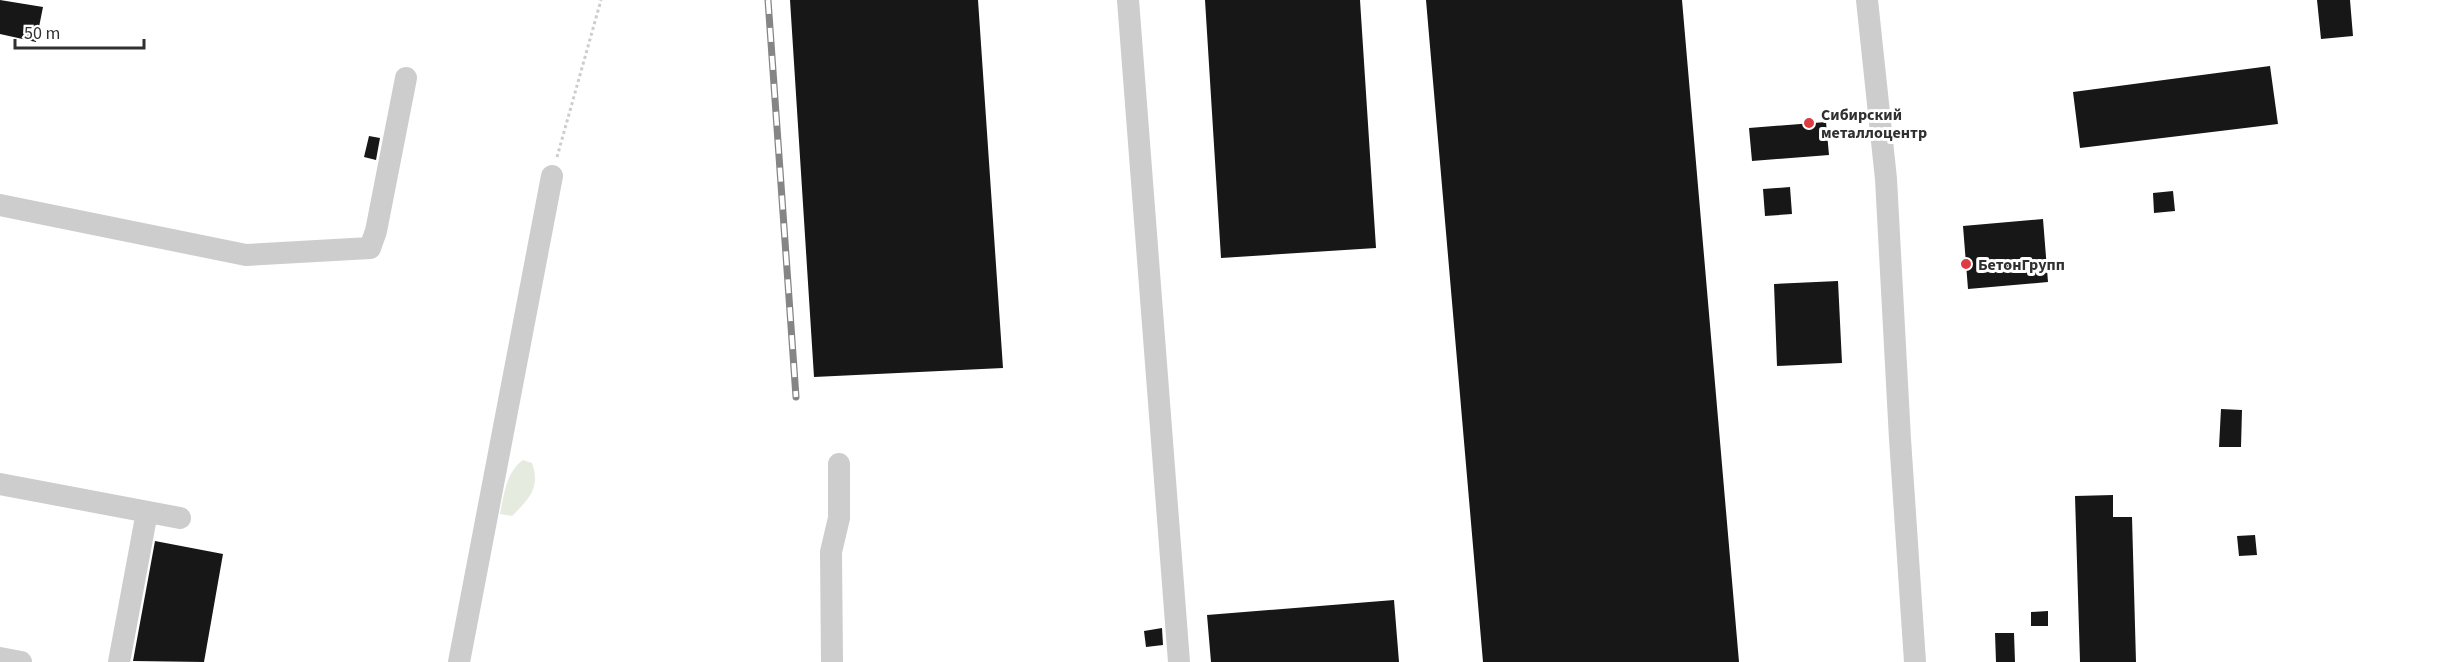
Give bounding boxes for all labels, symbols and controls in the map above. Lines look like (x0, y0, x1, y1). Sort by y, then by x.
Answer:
scale bar (15, 12, 144, 50)
text: 50 m (24, 21, 60, 46)
place label: Сибирский металлоцентр (1821, 104, 1927, 144)
marker: Сибирский металлоцентр (1802, 116, 1816, 130)
place label: БетонГрупп (1978, 254, 2065, 276)
marker: БетонГрупп (1959, 257, 1973, 271)

